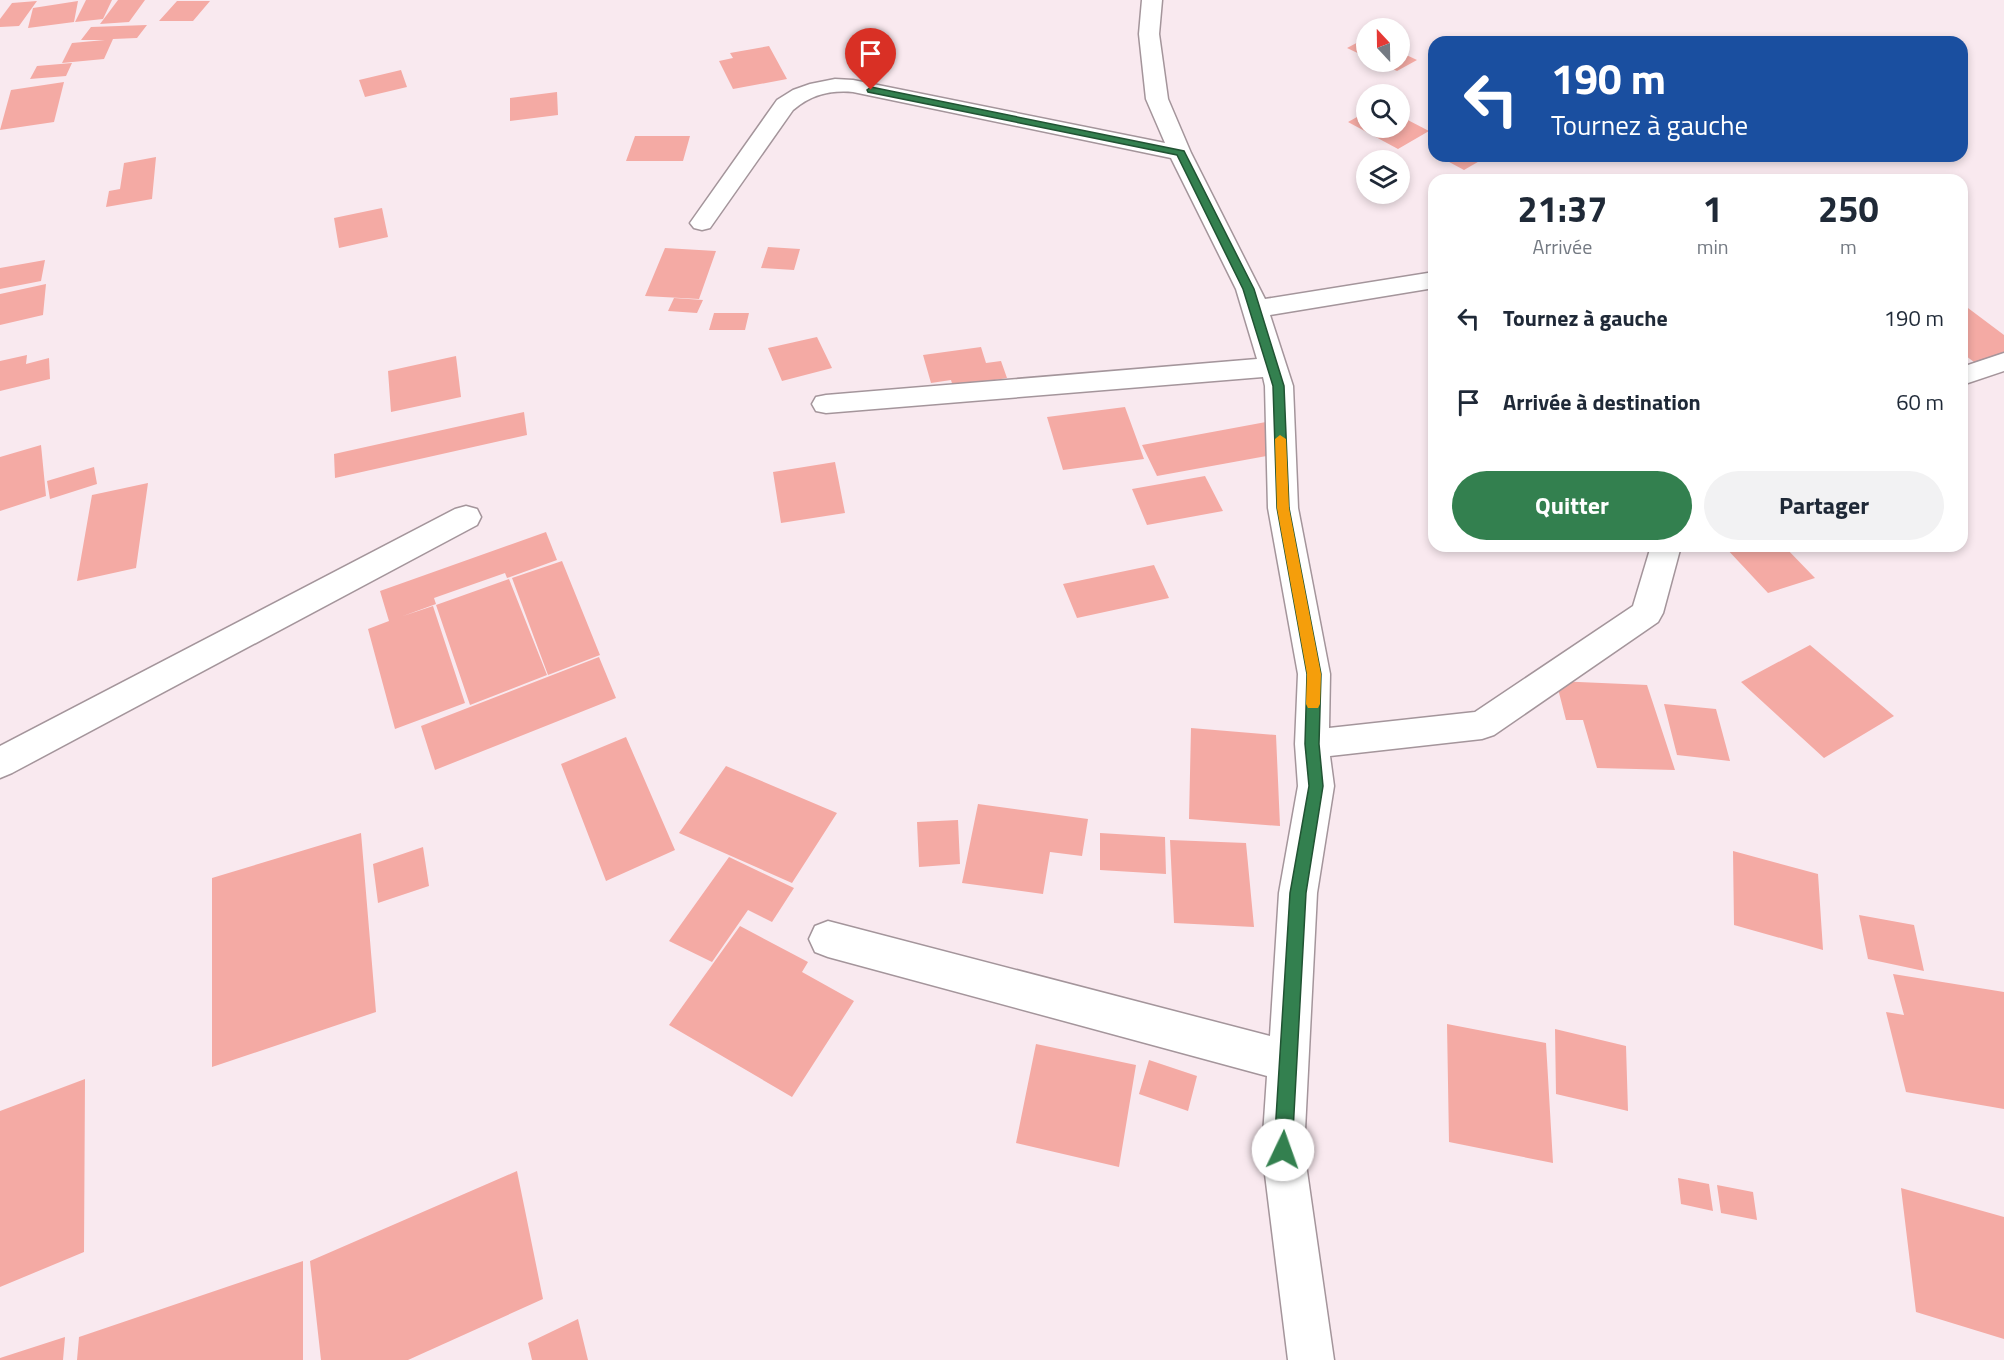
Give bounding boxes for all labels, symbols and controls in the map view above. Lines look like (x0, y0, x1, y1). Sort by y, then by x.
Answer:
north arrow (1356, 18, 1410, 72)
map controls (1356, 18, 1410, 204)
pin (845, 28, 896, 90)
icon: arrive (854, 37, 887, 70)
text: 190 m (1551, 46, 1666, 110)
icon: left (1452, 60, 1530, 138)
button: search (1356, 84, 1410, 138)
text: Tournez à gauche (1551, 104, 1748, 145)
button: layers (1356, 150, 1410, 204)
text: 21:37 (1517, 181, 1607, 236)
text: 1 (1703, 181, 1723, 236)
text: 250 (1818, 181, 1879, 236)
text: Arrivée (1532, 231, 1592, 262)
text: min (1697, 231, 1729, 262)
text: m (1840, 231, 1857, 262)
text: Tournez à gauche (1503, 301, 1668, 335)
text: 190 m (1884, 301, 1944, 335)
icon: left (1452, 302, 1485, 335)
text: Arrivée à destination (1503, 385, 1701, 419)
text: 60 m (1896, 385, 1944, 419)
icon: arrive (1452, 386, 1485, 419)
button: Quitter (1452, 471, 1692, 540)
button: Partager (1704, 471, 1944, 540)
position arrow (1251, 1118, 1315, 1182)

